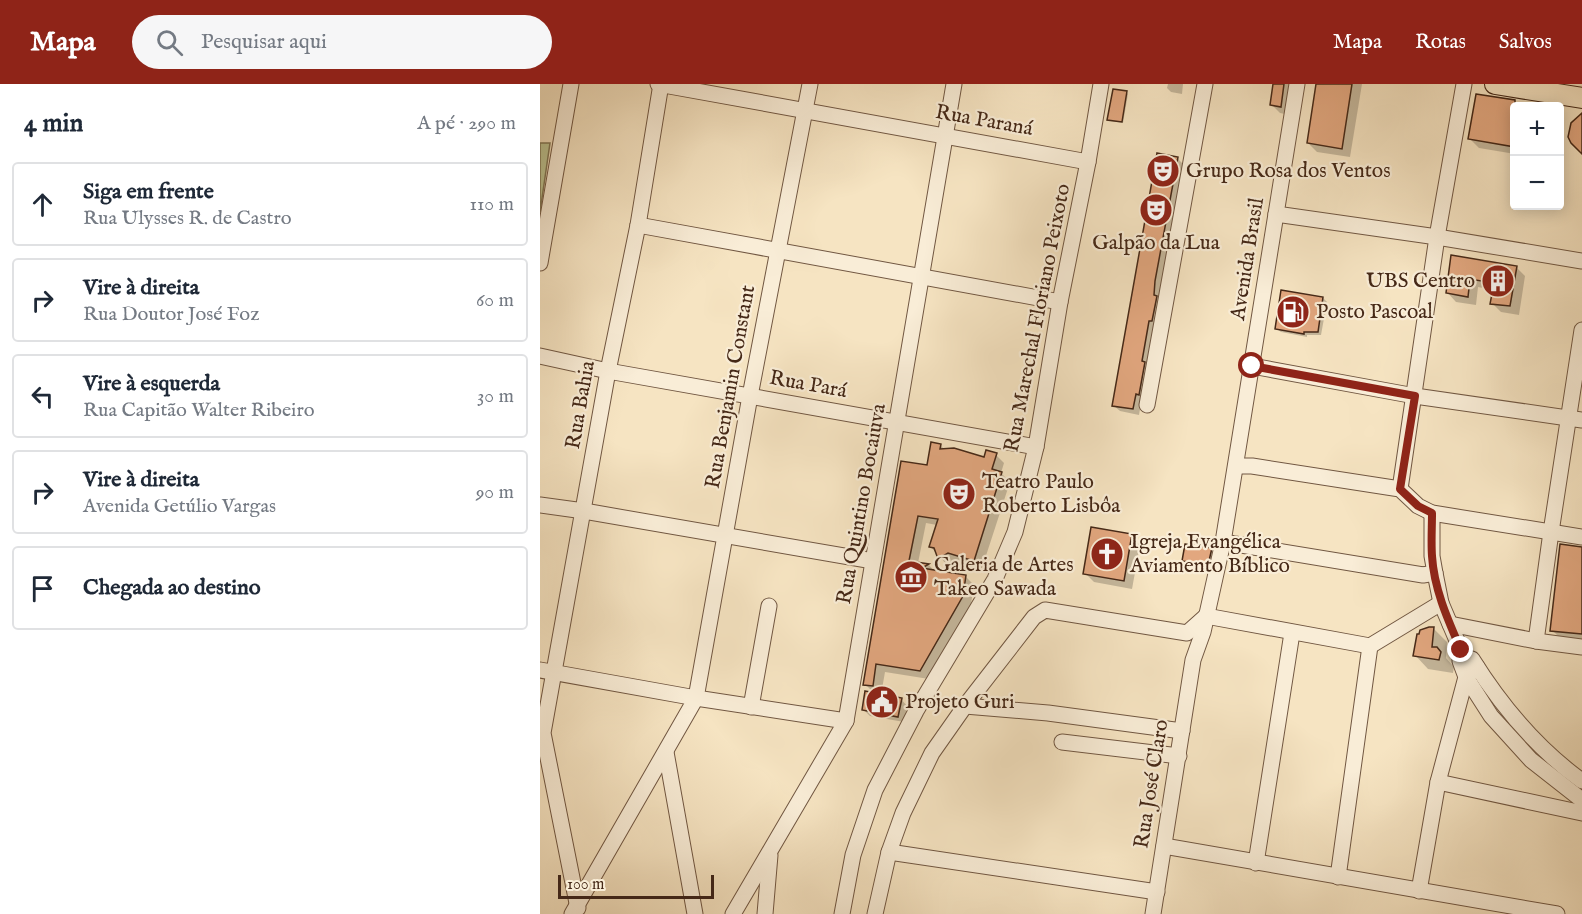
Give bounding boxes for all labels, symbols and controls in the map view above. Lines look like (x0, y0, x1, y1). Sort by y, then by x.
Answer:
search box (132, 15, 552, 69)
text: Mapa (30, 25, 96, 60)
icon: search (153, 26, 186, 59)
text: Pesquisar aqui (201, 28, 327, 56)
text: Mapa (1333, 29, 1382, 56)
text: Rotas (1415, 29, 1466, 56)
text: Salvos (1499, 29, 1552, 56)
street label: Rua Paraná (933, 99, 1036, 143)
map controls (1510, 102, 1564, 210)
button: + (1510, 102, 1564, 156)
text: 4 min (24, 107, 83, 140)
text: A pé · 290 m (417, 111, 516, 136)
theatre icon: Grupo Rosa dos Ventos (1145, 153, 1181, 189)
button: − (1510, 156, 1564, 210)
place label: Grupo Rosa dos Ventos (1186, 158, 1391, 185)
text: Siga em frente (83, 178, 214, 206)
street label: Rua Marechal Floriano Peixoto (999, 182, 1077, 454)
icon: ahead (26, 188, 59, 221)
text: 110 m (470, 192, 514, 217)
theatre icon: Galpão da Lua (1138, 192, 1174, 228)
street label: Avenida Brasil (1225, 196, 1271, 323)
text: Rua Ulysses R. de Castro (83, 206, 292, 231)
place label: Galpão da Lua (1092, 230, 1221, 257)
building icon: UBS Centro (1480, 263, 1516, 299)
place label: UBS Centro (1366, 268, 1475, 295)
text: Vire à direita (83, 274, 199, 302)
street label: Rua Benjamin Constant (700, 283, 762, 491)
icon: right (26, 284, 59, 317)
text: 60 m (476, 288, 514, 313)
fuel station icon: Posto Pascoal (1275, 294, 1311, 330)
place label: Posto Pascoal (1316, 299, 1433, 326)
text: Rua Doutor José Foz (83, 302, 259, 327)
route start (1238, 352, 1264, 378)
street label: Rua Bahia (560, 358, 602, 451)
street label: Rua Pará (767, 365, 850, 405)
text: Vire à esquerda (83, 370, 220, 398)
icon: left (26, 380, 59, 413)
text: 30 m (477, 384, 514, 409)
text: Rua Capitão Walter Ribeiro (83, 398, 315, 423)
street label: Rua Quintino Bocaiuva (831, 401, 893, 606)
text: Vire à direita (83, 466, 199, 494)
place label: Teatro Paulo Roberto Lisbôa (982, 469, 1121, 520)
icon: right (26, 476, 59, 509)
theatre icon: Teatro Paulo Roberto Lisbôa (941, 476, 977, 512)
text: 90 m (476, 480, 514, 505)
text: Avenida Getúlio Vargas (83, 494, 276, 519)
place label: Igreja Evangélica Aviamento Bíblico (1129, 529, 1290, 580)
church icon: Igreja Evangélica Aviamento Bíblico (1089, 536, 1125, 572)
place label: Galeria de Artes Takeo Sawada (934, 552, 1074, 603)
museum icon: Galeria de Artes Takeo Sawada (893, 559, 929, 595)
icon: arrive (26, 572, 59, 605)
text: Chegada ao destino (83, 574, 261, 602)
route end (1447, 636, 1473, 662)
public building icon: Projeto Guri (864, 684, 900, 720)
place label: Projeto Guri (905, 689, 1015, 716)
street label: Rua José Claro (1128, 718, 1176, 850)
scale bar (558, 872, 714, 900)
text: 100 m (567, 875, 604, 895)

